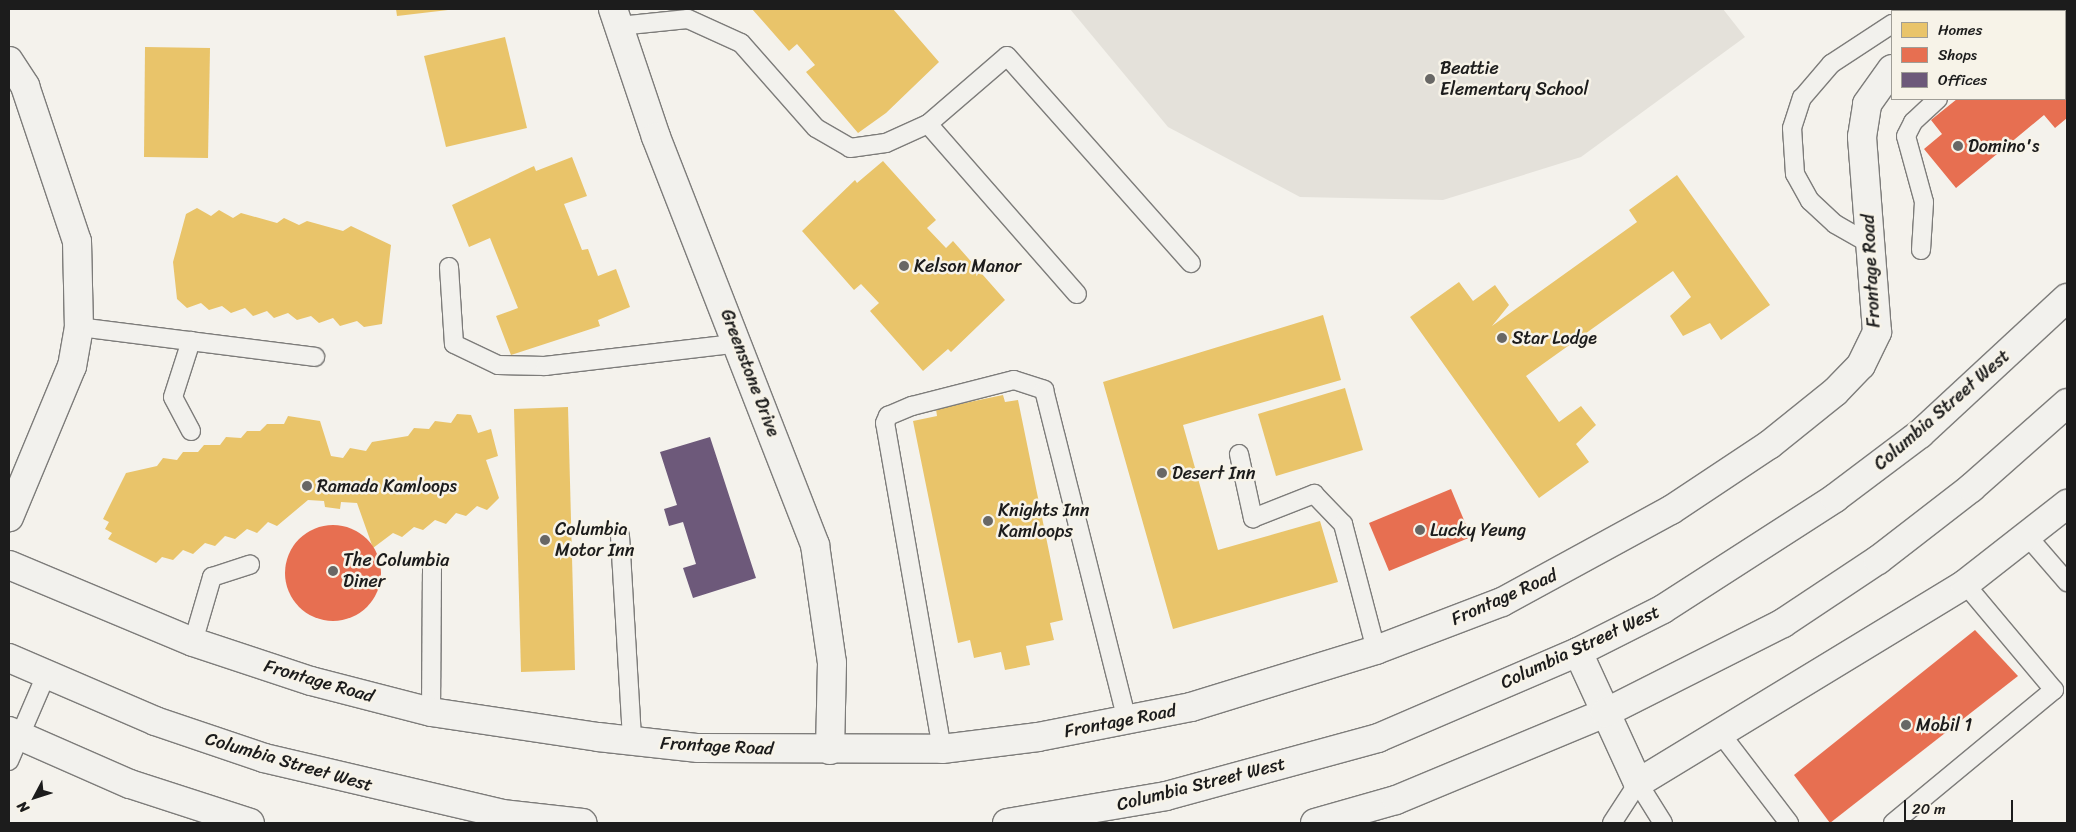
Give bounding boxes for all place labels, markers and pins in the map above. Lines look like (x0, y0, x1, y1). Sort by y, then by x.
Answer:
place label: Beattie Elementary School (1440, 58, 1589, 100)
marker: Beattie Elementary School (1424, 73, 1436, 85)
place label: Domino's (1968, 135, 2039, 157)
marker: Domino's (1952, 140, 1964, 152)
place label: Kelson Manor (914, 255, 1021, 277)
marker: Kelson Manor (898, 260, 910, 272)
place label: Star Lodge (1512, 327, 1598, 349)
marker: Star Lodge (1496, 332, 1508, 344)
place label: Desert Inn (1172, 462, 1255, 484)
marker: Desert Inn (1156, 467, 1168, 479)
place label: Ramada Kamloops (317, 475, 458, 497)
marker: Ramada Kamloops (301, 480, 313, 492)
place label: Knights Inn Kamloops (998, 500, 1089, 542)
marker: Knights Inn Kamloops (982, 515, 994, 527)
place label: Columbia Motor Inn (555, 519, 634, 562)
place label: Lucky Yeung (1430, 519, 1526, 541)
marker: Lucky Yeung (1414, 524, 1426, 536)
marker: Columbia Motor Inn (539, 534, 551, 546)
place label: The Columbia Diner (343, 550, 449, 592)
marker: The Columbia Diner (327, 565, 339, 577)
place label: Mobil 1 (1916, 714, 1972, 736)
marker: Mobil 1 (1900, 719, 1912, 731)

